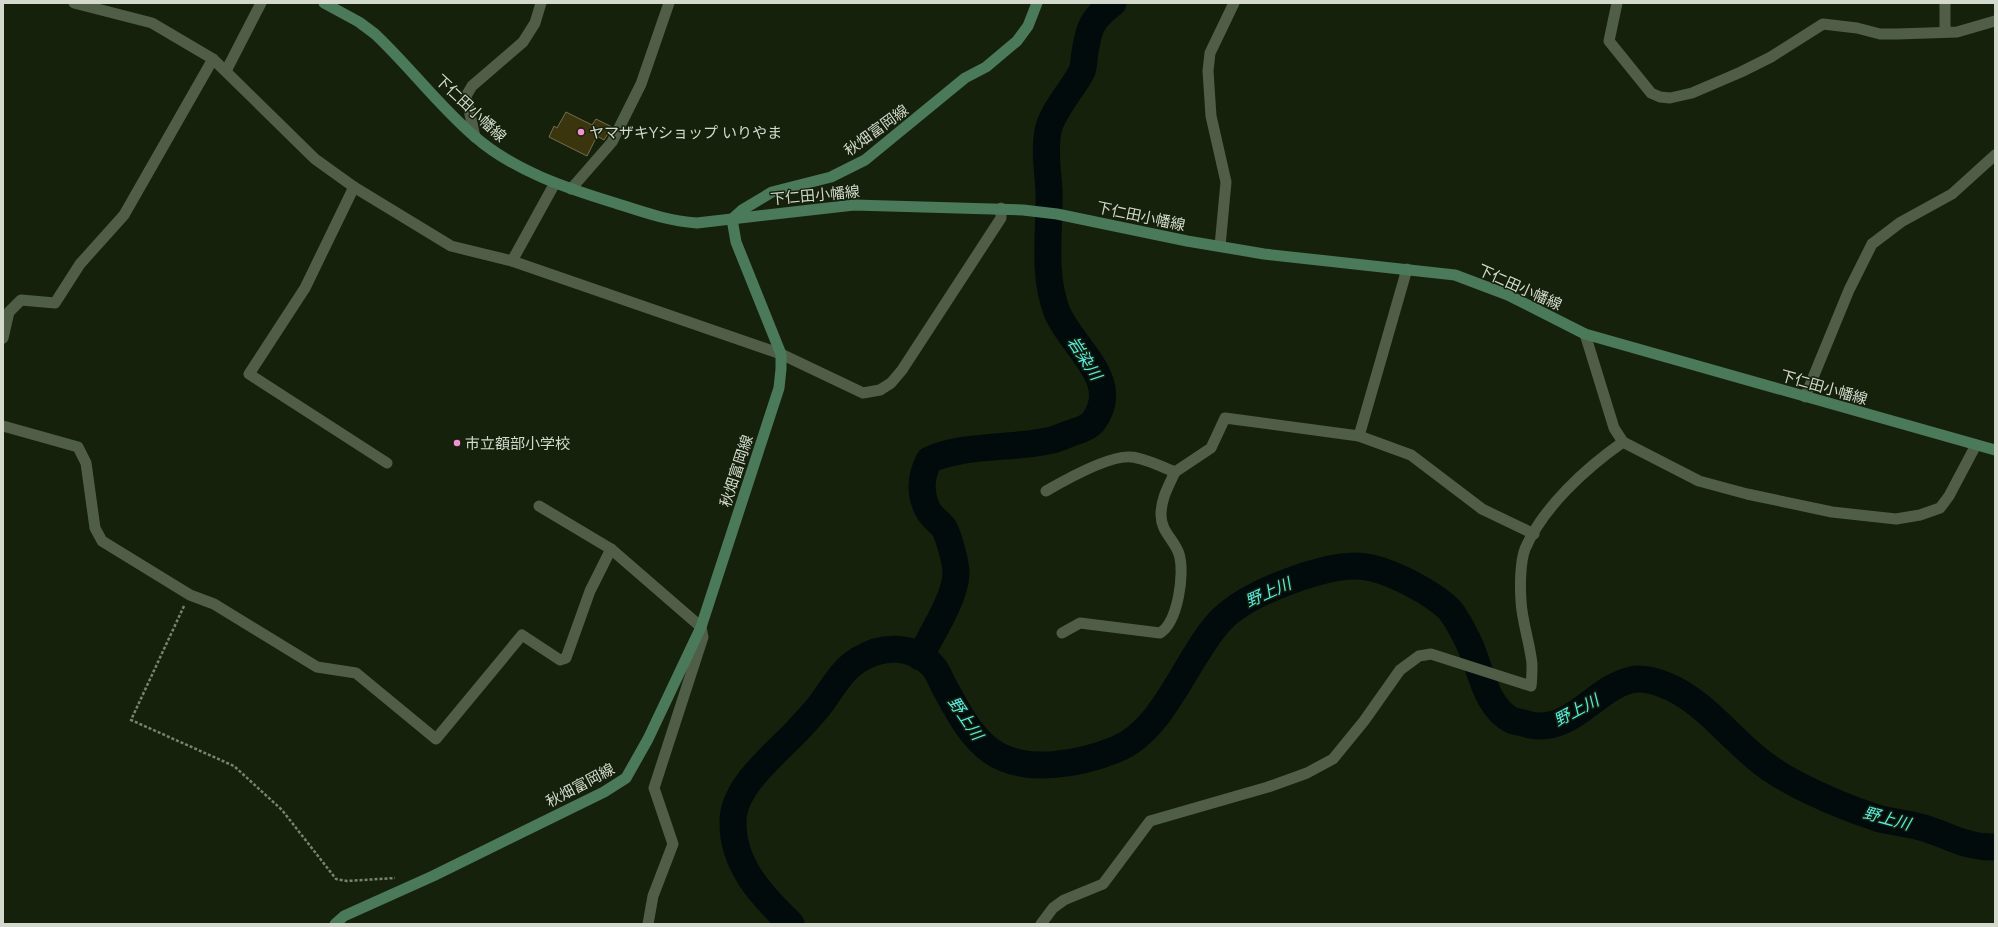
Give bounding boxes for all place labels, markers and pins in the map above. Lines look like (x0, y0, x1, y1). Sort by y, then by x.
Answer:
place label: ヤマザキYショップ いりやま (589, 123, 782, 142)
marker: ヤマザキYショップ いりやま (576, 127, 586, 137)
place label: 市立額部小学校 (465, 434, 570, 453)
marker: 市立額部小学校 (452, 438, 462, 448)

